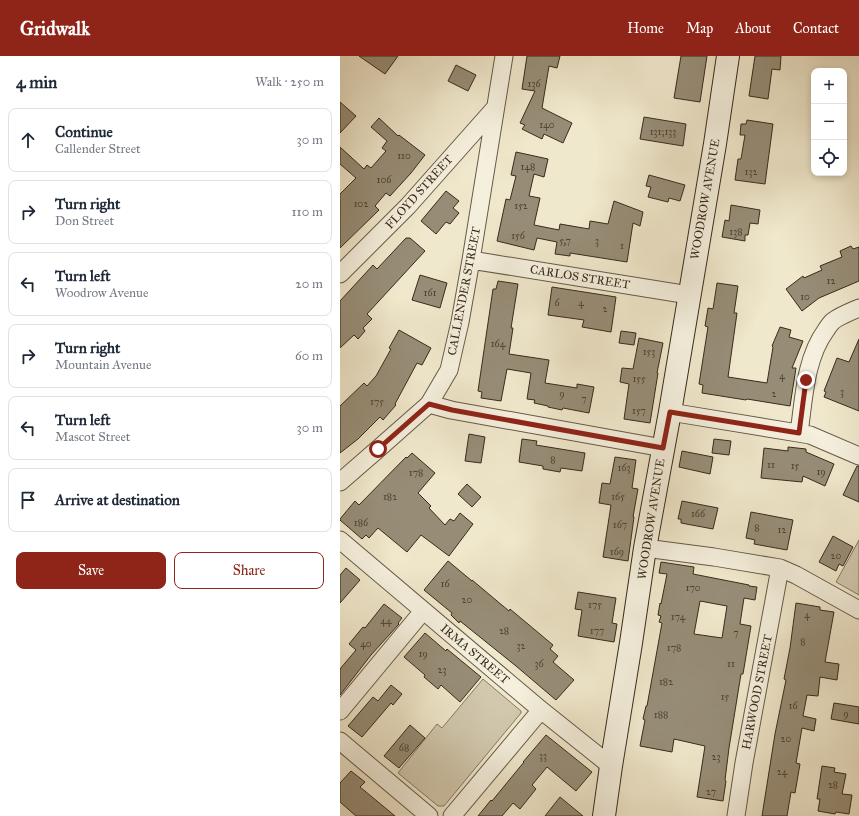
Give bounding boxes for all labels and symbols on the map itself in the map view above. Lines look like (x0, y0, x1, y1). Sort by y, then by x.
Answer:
house number: 136 (527, 78, 541, 90)
house number: 140 (539, 119, 555, 131)
house number: 131;133 (650, 126, 676, 138)
street label: WOODROW AVENUE (687, 137, 723, 260)
house number: 110 (397, 150, 411, 162)
street label: FLOYD STREET (382, 152, 456, 232)
house number: 148 (521, 161, 535, 173)
house number: 132 (745, 166, 758, 178)
house number: 106 (377, 174, 392, 186)
house number: 102 (354, 198, 368, 210)
house number: 152 (514, 200, 528, 212)
street label: CALLENDER STREET (445, 226, 483, 356)
house number: 138 (729, 226, 743, 238)
house number: 156 (511, 230, 526, 242)
house number: 5,7 (559, 235, 571, 247)
house number: 3 (595, 235, 599, 247)
house number: 1 (620, 240, 624, 252)
street label: CARLOS STREET (529, 262, 631, 292)
house number: 12 (827, 275, 836, 287)
house number: 161 (424, 287, 437, 299)
house number: 10 (800, 291, 810, 303)
house number: 6 (554, 297, 560, 309)
house number: 4 (578, 297, 584, 309)
house number: 2 (603, 303, 608, 315)
house number: 164 (491, 338, 506, 350)
house number: 153 (643, 346, 655, 358)
house number: 4 (779, 370, 785, 382)
route end (797, 371, 815, 389)
house number: 155 (632, 373, 646, 385)
house number: 3 (840, 386, 844, 398)
house number: 9 (559, 388, 565, 400)
house number: 2 (772, 388, 777, 400)
house number: 7 (581, 393, 587, 405)
house number: 175 (370, 396, 384, 408)
house number: 157 (632, 405, 646, 417)
route start (369, 440, 387, 458)
house number: 8 (550, 454, 556, 466)
street label: WOODROW AVENUE (635, 457, 668, 580)
house number: 11 (767, 459, 775, 471)
house number: 15 (791, 460, 800, 472)
house number: 163 (617, 462, 631, 474)
house number: 19 (816, 466, 826, 478)
house number: 178 (409, 467, 423, 479)
house number: 182 (383, 491, 397, 503)
house number: 165 (611, 491, 625, 503)
house number: 166 (691, 508, 706, 520)
house number: 186 (354, 517, 369, 529)
house number: 167 (613, 519, 627, 531)
house number: 8 (754, 522, 760, 534)
house number: 12 (778, 524, 787, 536)
house number: 169 (610, 546, 624, 558)
house number: 20 (831, 550, 842, 562)
house number: 16 (440, 578, 450, 590)
house number: 170 (685, 582, 701, 594)
house number: 20 (462, 594, 473, 606)
house number: 175 (588, 599, 602, 611)
house number: 4 (804, 609, 810, 621)
house number: 174 (671, 611, 686, 623)
house number: 44 (380, 615, 392, 627)
street label: IRMA STREET (438, 621, 512, 687)
house number: 28 (499, 625, 509, 637)
house number: 177 (590, 625, 604, 637)
house number: 7 (733, 627, 739, 639)
street label: HARWOOD STREET (739, 633, 775, 751)
house number: 8 (800, 636, 806, 648)
house number: 40 (360, 638, 372, 650)
house number: 32 (517, 640, 526, 652)
house number: 178 (667, 642, 681, 654)
house number: 19 (418, 648, 428, 660)
house number: 36 (534, 658, 544, 670)
house number: 11 (727, 658, 735, 670)
house number: 23 (438, 664, 446, 676)
house number: 182 (659, 676, 673, 688)
house number: 15 (721, 691, 730, 703)
house number: 16 (788, 700, 798, 712)
house number: 9 (843, 708, 849, 720)
house number: 188 (654, 709, 668, 721)
house number: 20 (781, 733, 792, 745)
house number: 68 (399, 742, 409, 754)
house number: 33 (539, 750, 547, 762)
house number: 23 (712, 751, 720, 763)
house number: 24 (777, 766, 788, 778)
house number: 28 (828, 779, 838, 791)
house number: 27 (706, 786, 716, 798)

